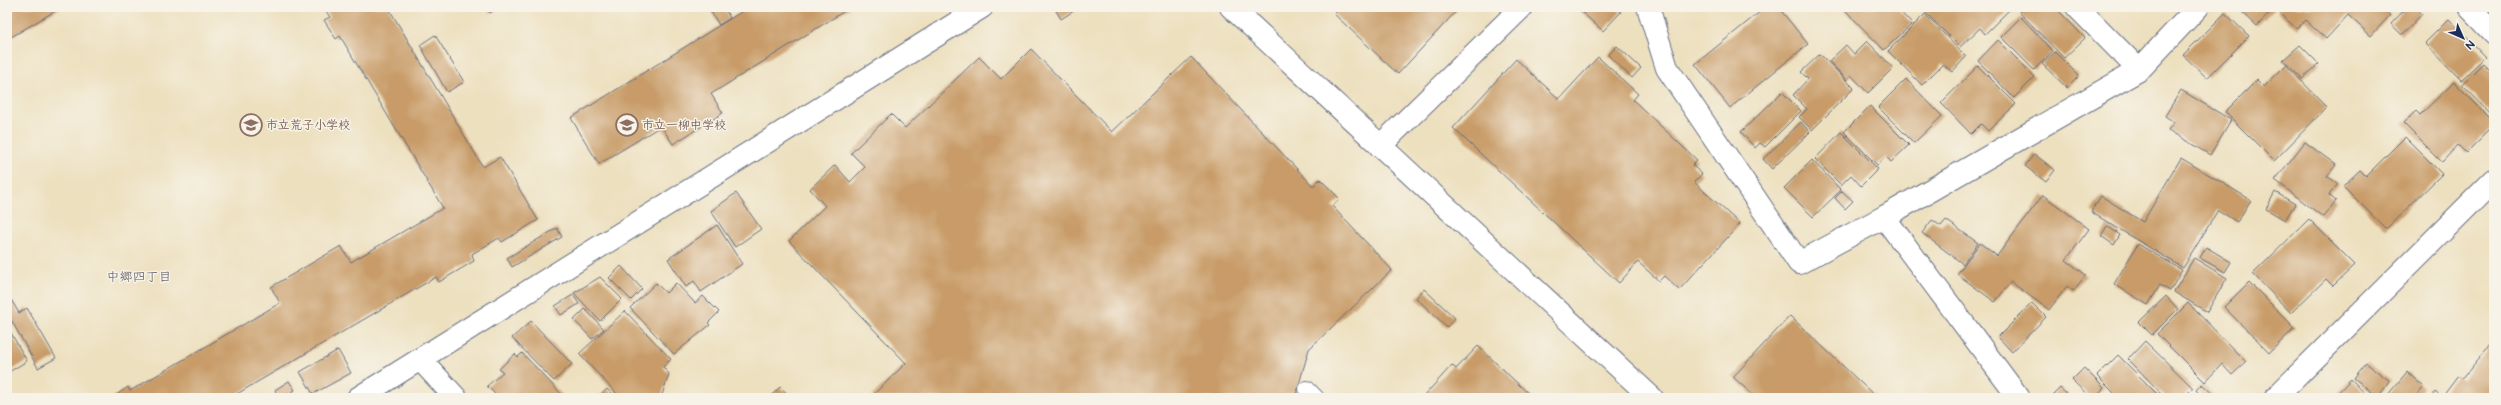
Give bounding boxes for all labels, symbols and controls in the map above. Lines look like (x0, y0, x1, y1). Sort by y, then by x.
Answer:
north arrow (2443, 18, 2483, 58)
text: N (2462, 37, 2477, 52)
school or university icon: 市立荒子小学校 (238, 112, 264, 138)
school or university icon: 市立一柳中学校 (614, 112, 640, 138)
place label: 市立荒子小学校 (266, 118, 350, 133)
place label: 市立一柳中学校 (642, 118, 726, 133)
district label: 中郷四丁目 (106, 269, 172, 285)

